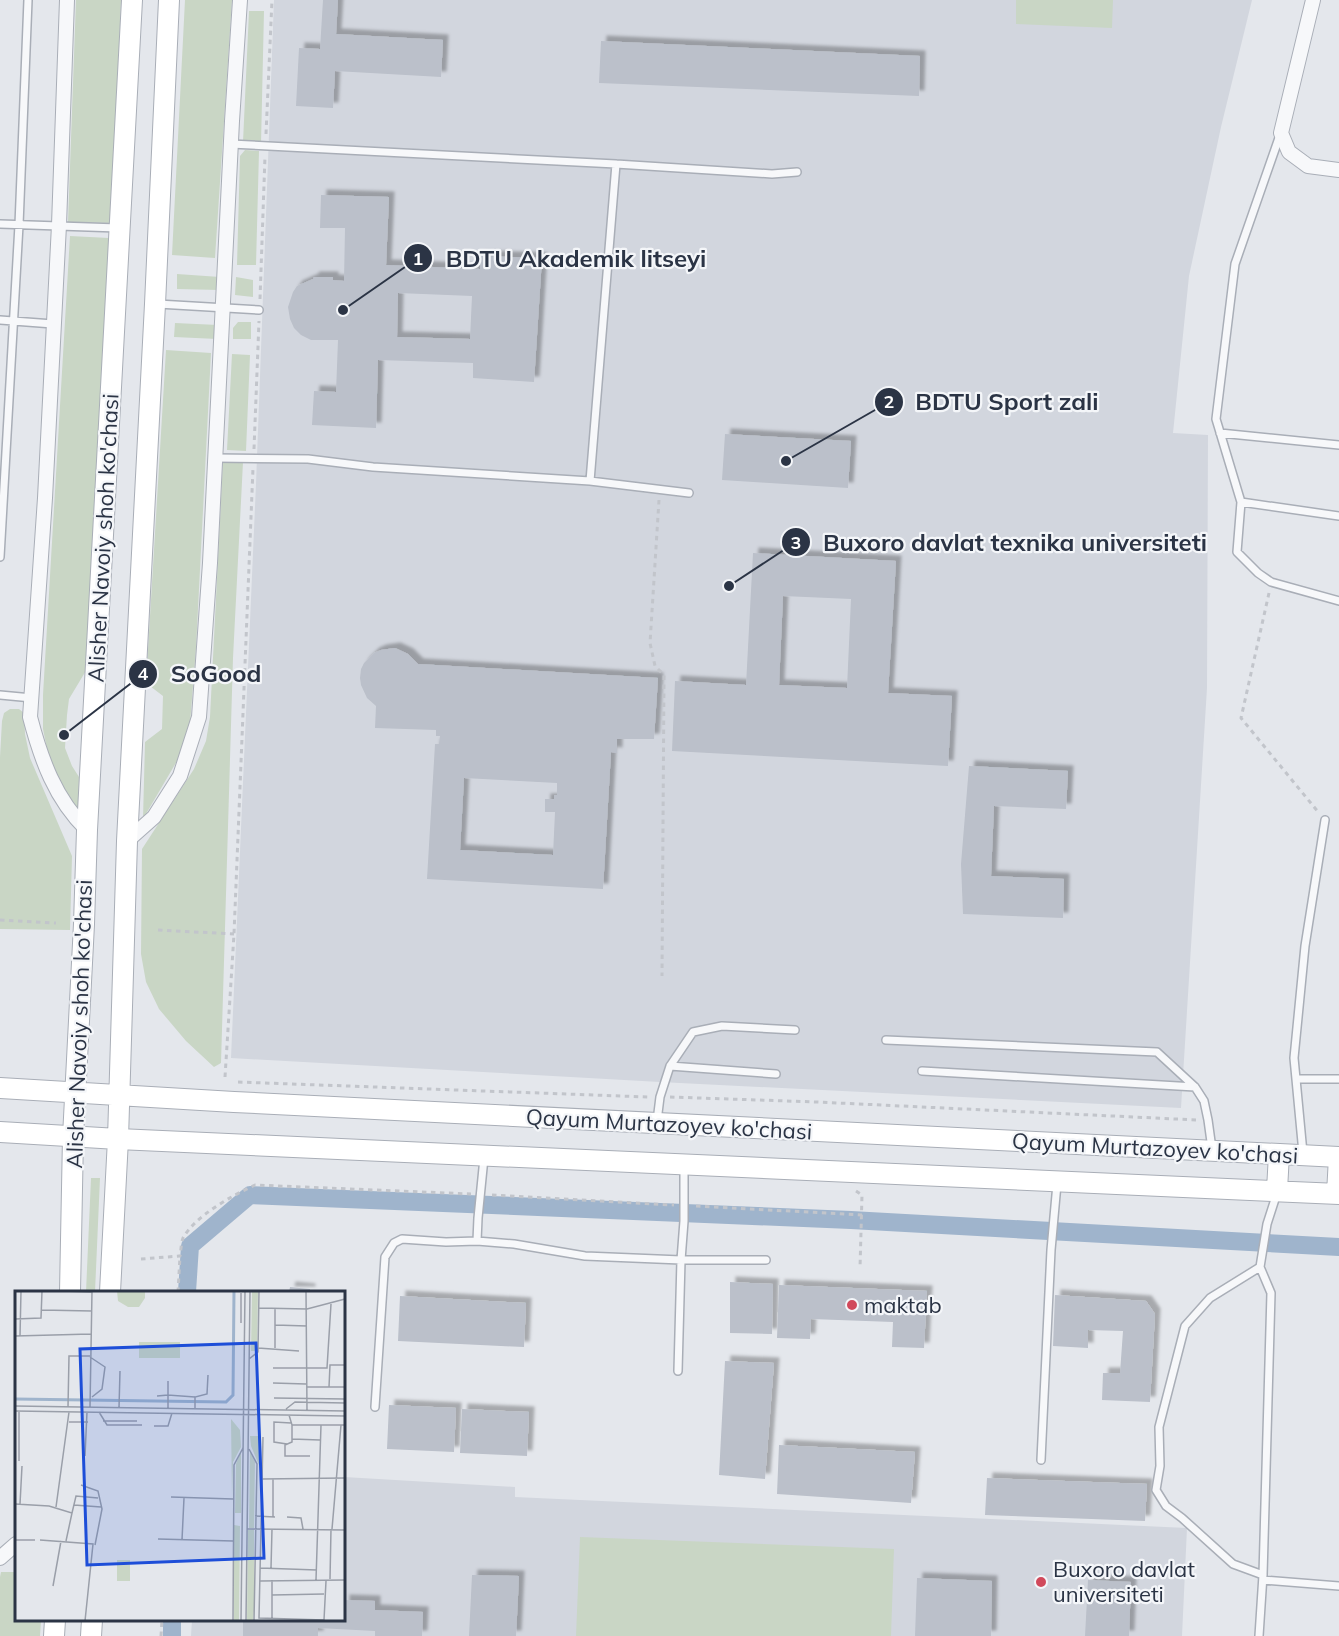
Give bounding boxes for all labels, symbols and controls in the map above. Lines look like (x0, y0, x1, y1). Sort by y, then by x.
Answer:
callout: BDTU Akademik litseyi (403, 237, 718, 279)
text: BDTU Akademik litseyi (446, 243, 706, 273)
text: 1 (413, 247, 423, 270)
callout: BDTU Sport zali (874, 381, 1111, 423)
text: BDTU Sport zali (915, 386, 1099, 416)
text: 2 (884, 390, 894, 413)
street label: Alisher Navoiy shoh ko'chasi (81, 393, 125, 683)
callout: Buxoro davlat texnika universiteti (781, 521, 1219, 563)
text: Buxoro davlat texnika universiteti (823, 527, 1207, 557)
text: 3 (791, 531, 801, 554)
callout: SoGood (128, 653, 273, 695)
text: SoGood (171, 658, 261, 688)
text: 4 (138, 662, 149, 685)
street label: Alisher Navoiy shoh ko'chasi (60, 879, 98, 1169)
street label: Qayum Murtazoyev ko'chasi (525, 1103, 813, 1145)
street label: Qayum Murtazoyev ko'chasi (1011, 1127, 1299, 1169)
inset map (15, 1291, 345, 1621)
place label: maktab (864, 1291, 942, 1319)
marker: maktab (845, 1298, 859, 1312)
place label: Buxoro davlat universiteti (1053, 1555, 1195, 1608)
marker: Buxoro davlat universiteti (1034, 1575, 1048, 1589)

